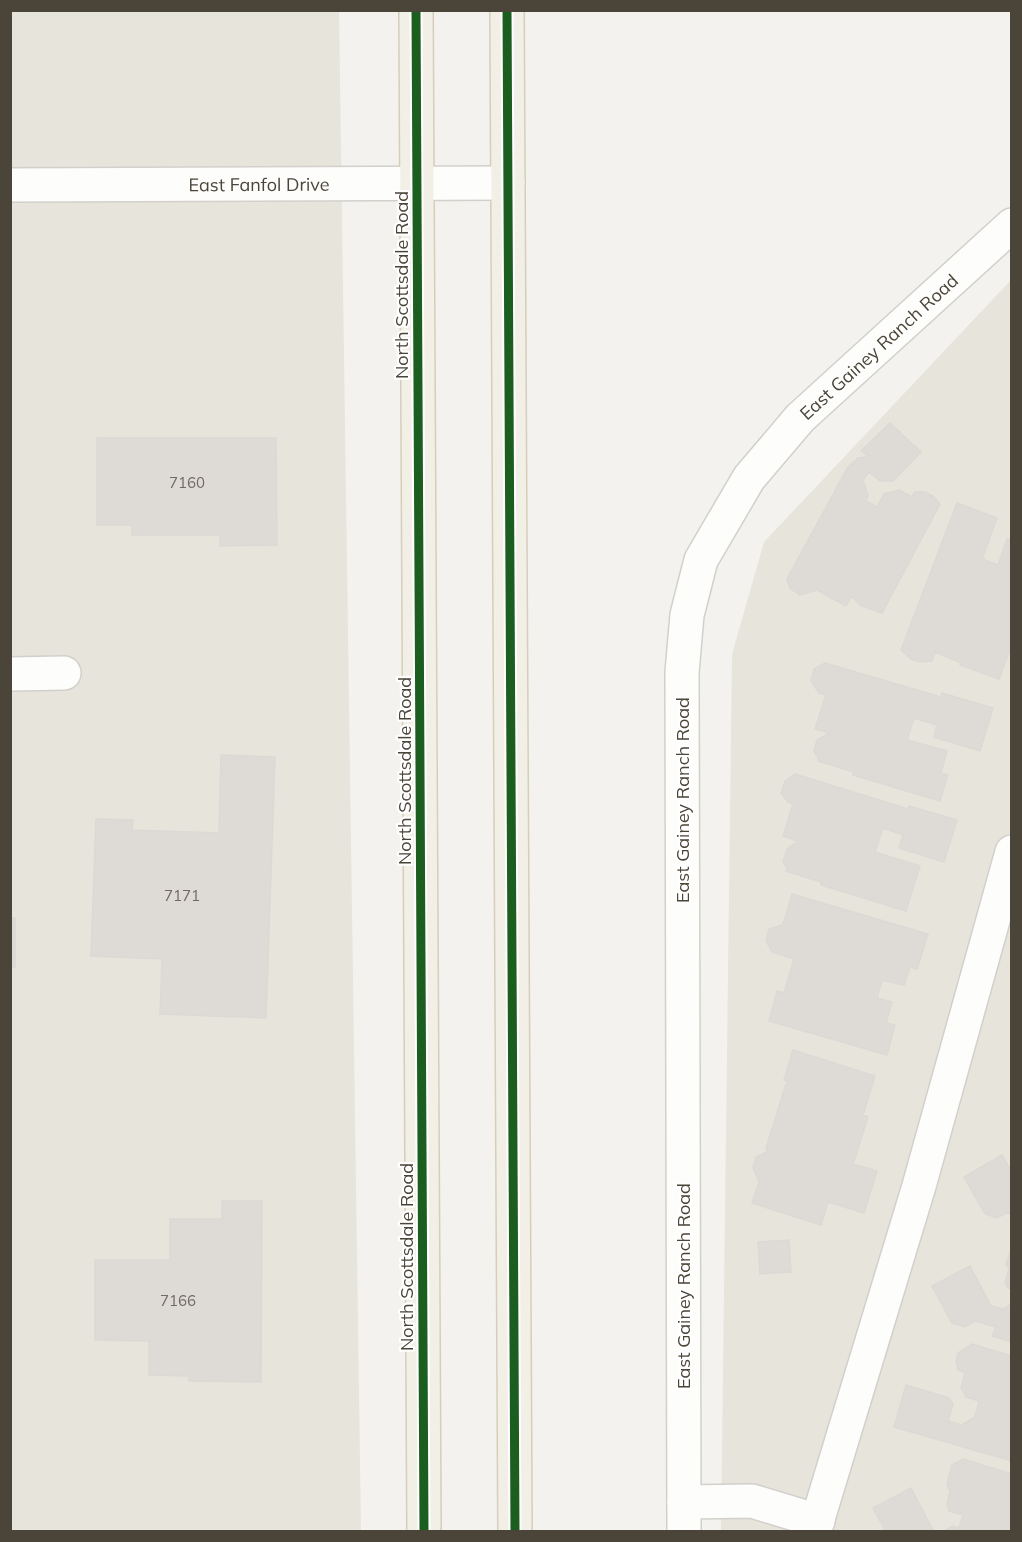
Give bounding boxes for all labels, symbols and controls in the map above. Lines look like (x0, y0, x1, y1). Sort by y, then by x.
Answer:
street label: East Fanfol Drive (188, 172, 330, 196)
street label: North Scottsdale Road (390, 191, 413, 379)
street label: East Gainey Ranch Road (795, 269, 963, 424)
house number: 7160 (169, 473, 205, 492)
street label: North Scottsdale Road (393, 677, 416, 865)
street label: East Gainey Ranch Road (671, 697, 694, 903)
house number: 7171 (164, 886, 200, 905)
street label: North Scottsdale Road (395, 1163, 418, 1351)
street label: East Gainey Ranch Road (672, 1183, 695, 1389)
house number: 7166 (160, 1291, 196, 1310)

